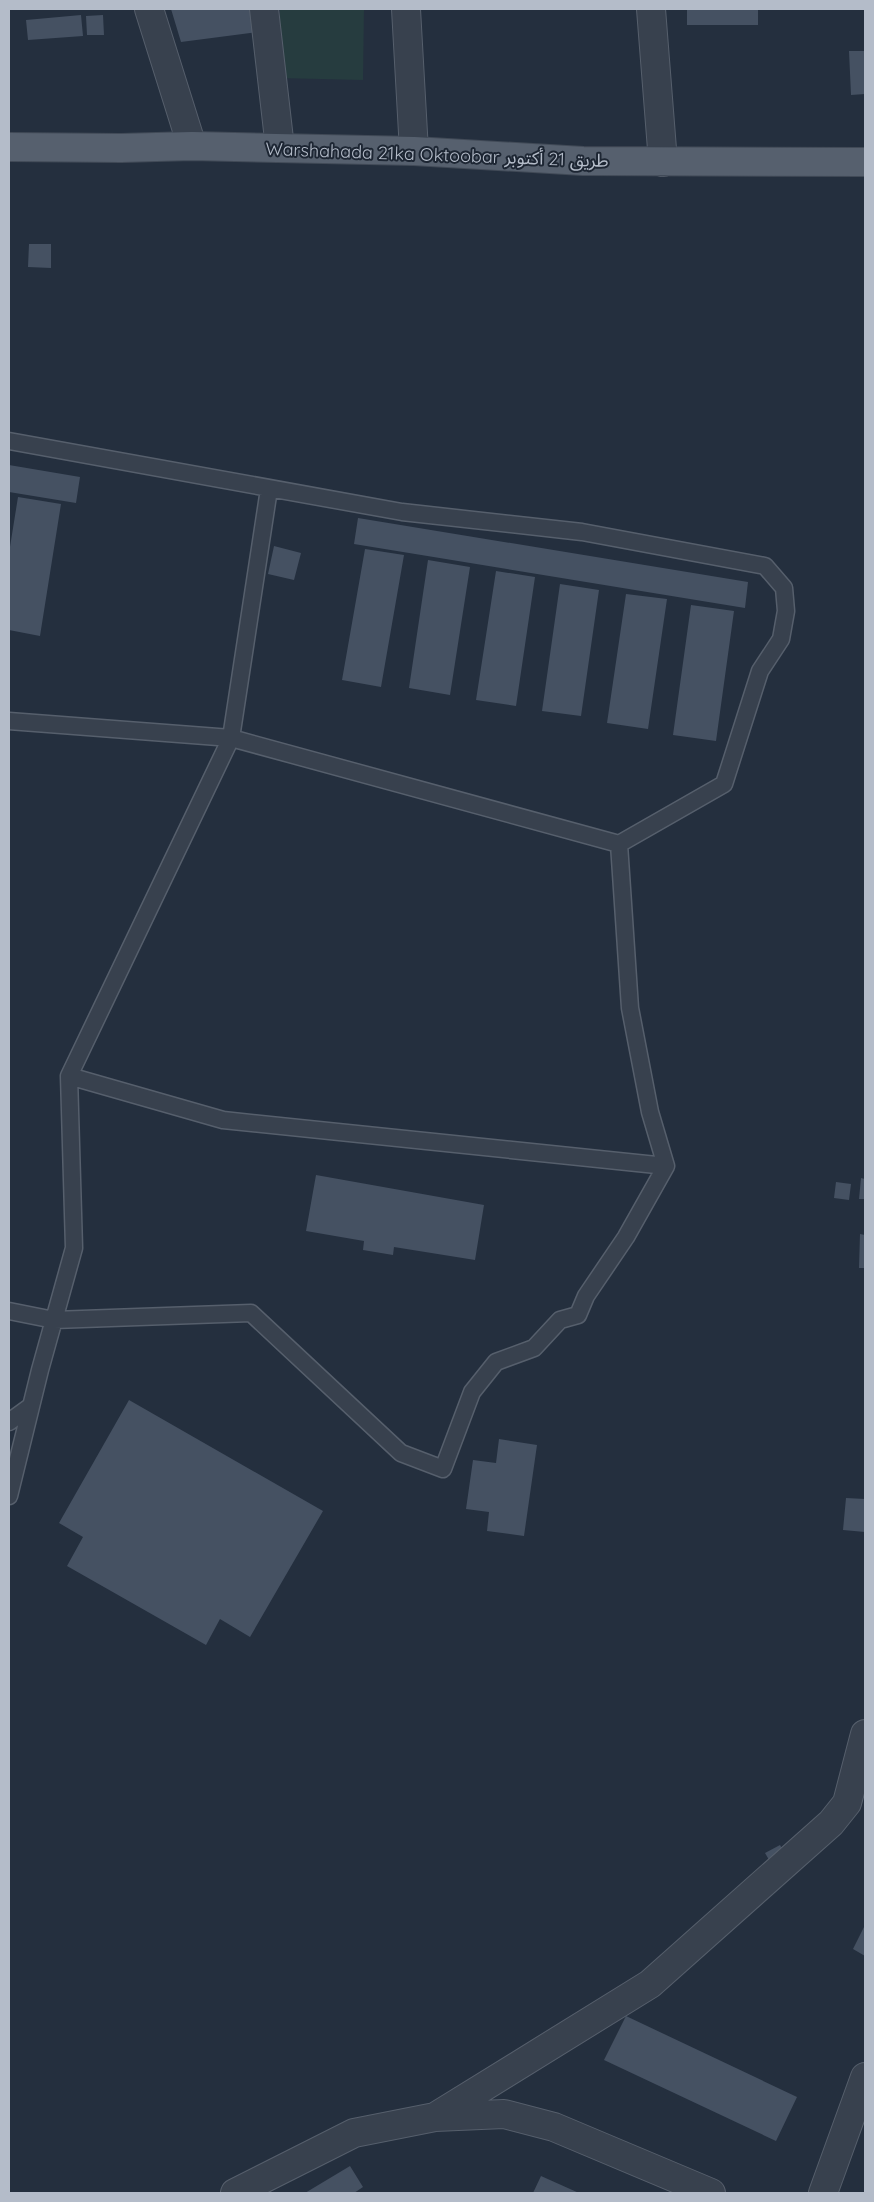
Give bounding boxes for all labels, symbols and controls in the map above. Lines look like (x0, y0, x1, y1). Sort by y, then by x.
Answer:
street label: Warshahada 21ka Oktoobar طريق 21 أكتوبر (265, 137, 609, 172)

